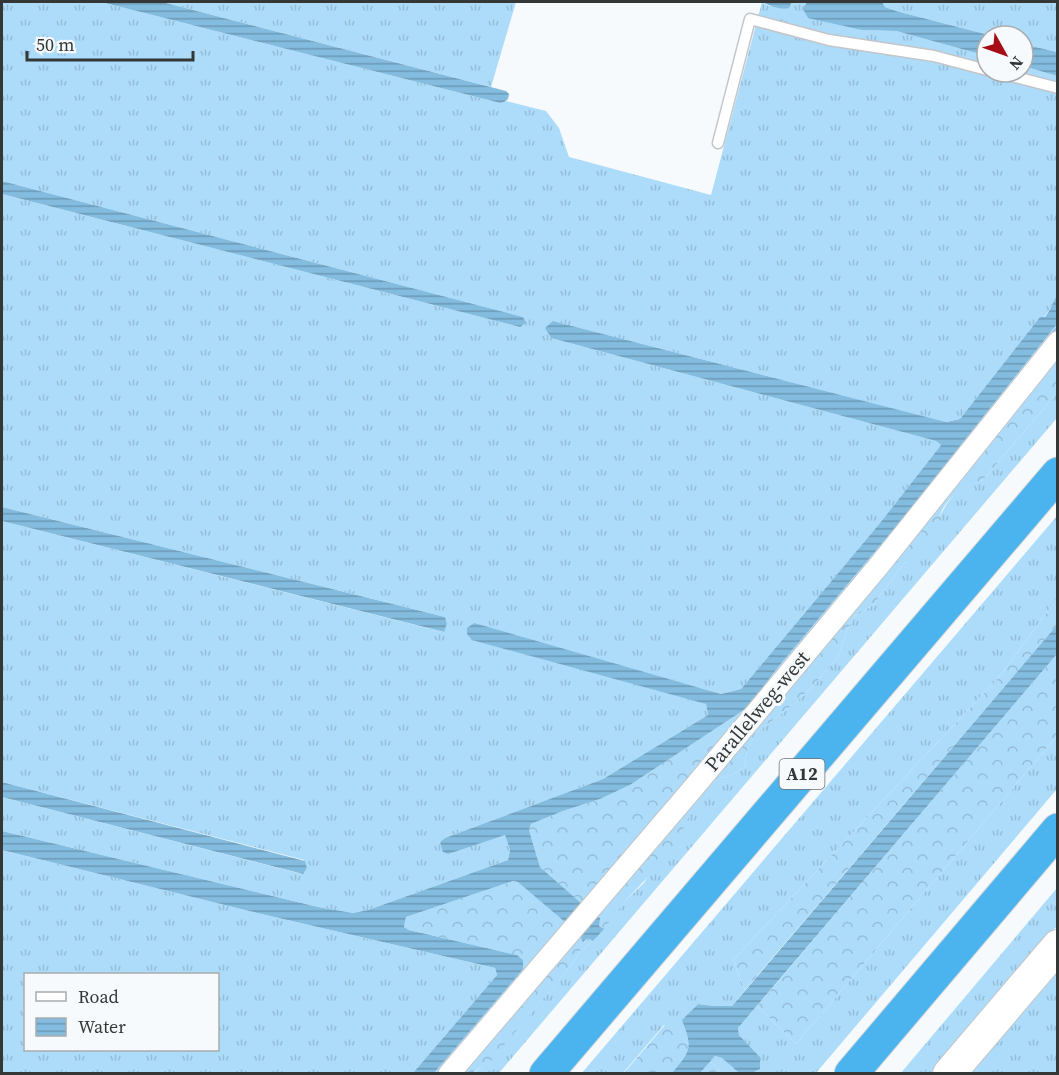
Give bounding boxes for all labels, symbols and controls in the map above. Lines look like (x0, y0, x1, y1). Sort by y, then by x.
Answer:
scale bar (27, 24, 194, 62)
north arrow (975, 24, 1035, 84)
text: 50 m (36, 32, 74, 57)
text: N (1004, 52, 1029, 75)
street label: Parallelweg-west (698, 644, 816, 777)
road number: A12 (780, 759, 824, 789)
legend (24, 973, 219, 1051)
text: Road (78, 984, 119, 1009)
text: Water (78, 1014, 126, 1039)

